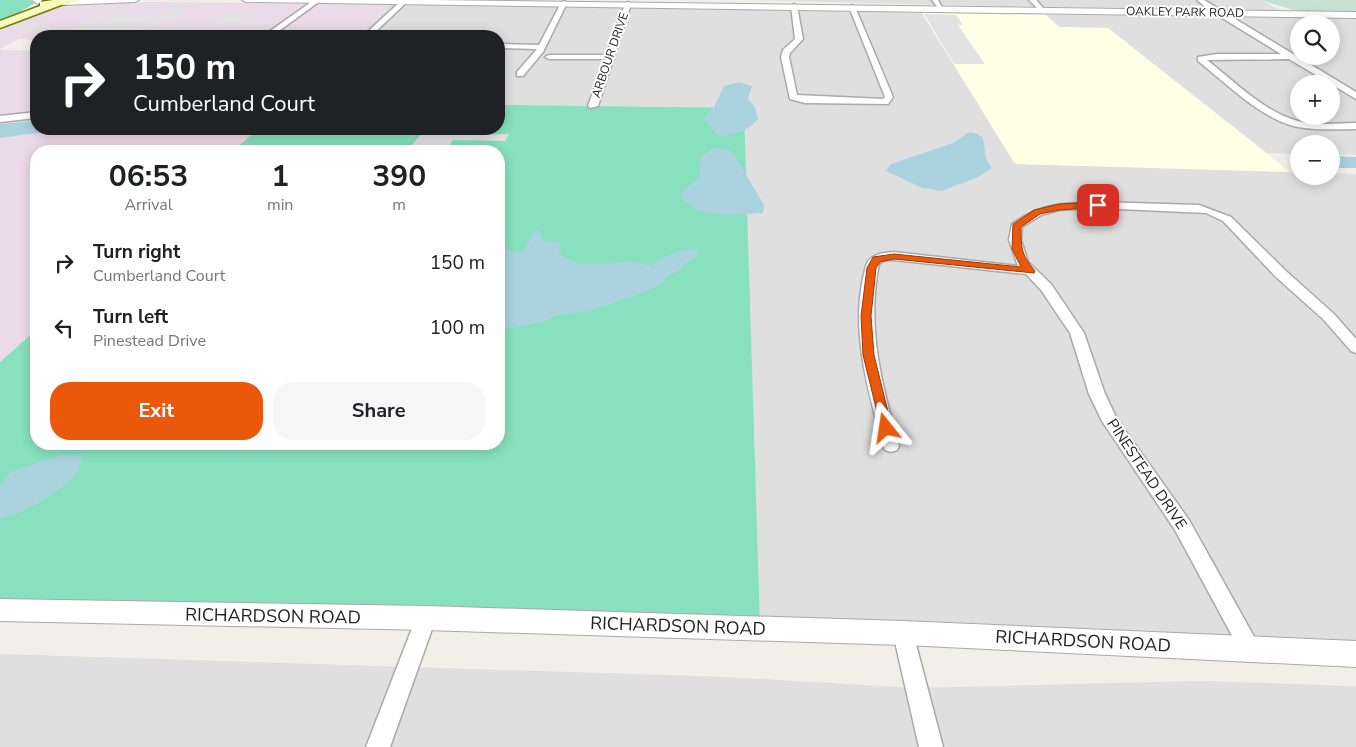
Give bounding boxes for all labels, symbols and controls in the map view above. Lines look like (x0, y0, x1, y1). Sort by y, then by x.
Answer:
street label: OAKLEY PARK ROAD (1126, 3, 1244, 21)
street label: ARBOUR DRIVE (588, 10, 632, 100)
map controls (1290, 15, 1340, 185)
button: search (1290, 15, 1340, 65)
text: 150 m (133, 44, 236, 91)
icon: right (50, 50, 115, 115)
button: + (1290, 75, 1340, 125)
text: Cumberland Court (133, 89, 315, 119)
button: − (1290, 135, 1340, 185)
text: 06:53 (109, 156, 188, 197)
text: 1 (271, 156, 289, 197)
text: 390 (372, 156, 426, 197)
pin (1077, 184, 1119, 226)
icon: arrive (1084, 191, 1112, 219)
text: Arrival (124, 194, 173, 216)
text: min (267, 194, 293, 216)
text: m (392, 194, 406, 216)
text: Turn right (93, 239, 180, 265)
icon: right (50, 249, 78, 277)
text: 150 m (430, 250, 485, 276)
text: Cumberland Court (93, 265, 225, 287)
text: Turn left (93, 304, 168, 330)
icon: left (50, 314, 78, 342)
text: 100 m (430, 315, 485, 341)
text: Pinestead Drive (93, 330, 206, 352)
button: Exit (50, 382, 263, 440)
button: Share (273, 382, 485, 440)
position arrow (859, 401, 911, 453)
street label: PINESTEAD DRIVE (1102, 415, 1192, 533)
street label: RICHARDSON ROAD (185, 602, 361, 630)
street label: RICHARDSON ROAD (590, 611, 766, 641)
street label: RICHARDSON ROAD (995, 624, 1171, 658)

